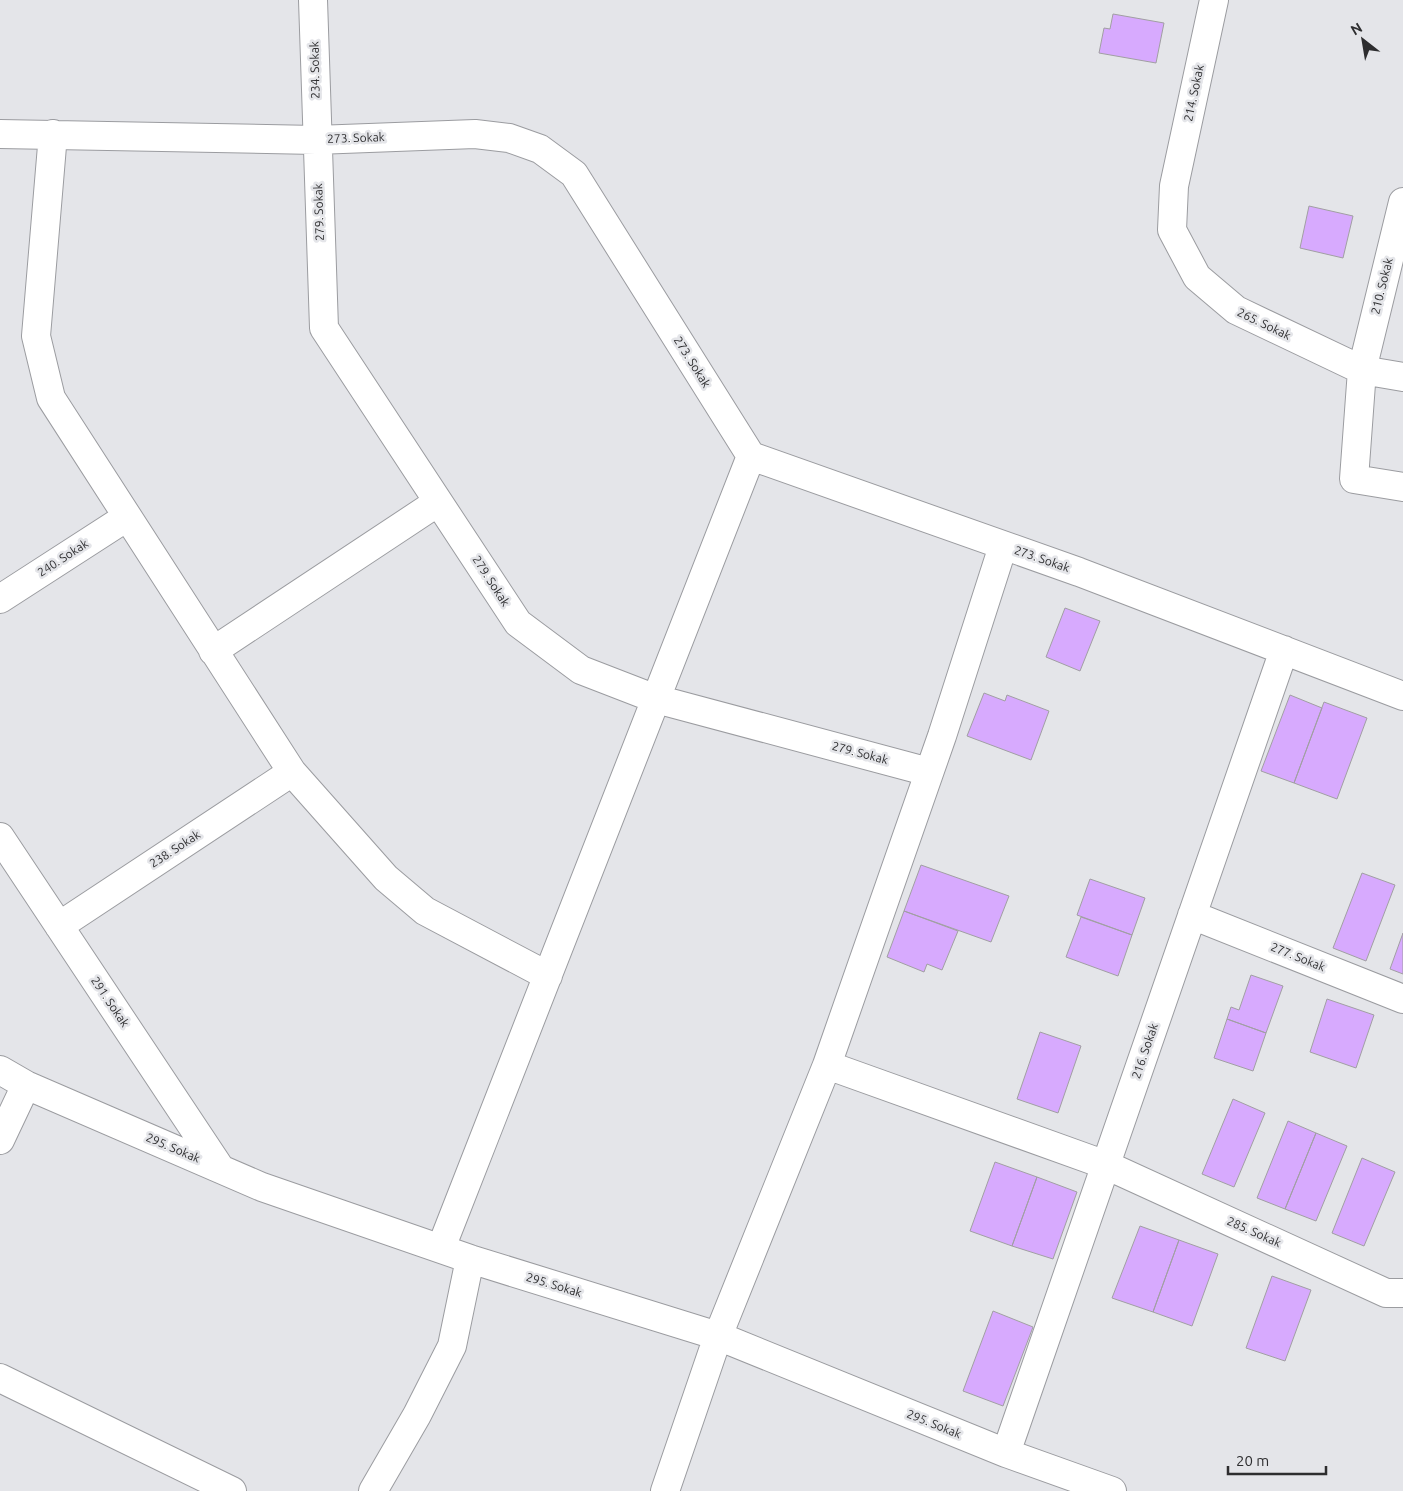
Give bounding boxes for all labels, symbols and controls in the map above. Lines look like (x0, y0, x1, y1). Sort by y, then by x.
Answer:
north arrow (1338, 15, 1388, 65)
text: N (1348, 19, 1365, 38)
street label: 234. Sokak (307, 41, 322, 99)
street label: 214. Sokak (1181, 63, 1206, 122)
street label: 273. Sokak (327, 130, 385, 145)
street label: 279. Sokak (311, 183, 326, 241)
street label: 210. Sokak (1368, 256, 1395, 315)
street label: 265. Sokak (1235, 305, 1293, 342)
street label: 273. Sokak (672, 334, 713, 390)
street label: 240. Sokak (35, 536, 90, 579)
street label: 273. Sokak (1013, 543, 1072, 574)
street label: 279. Sokak (470, 553, 513, 608)
street label: 279. Sokak (831, 739, 890, 766)
street label: 238. Sokak (147, 827, 202, 870)
street label: 277. Sokak (1269, 940, 1327, 973)
street label: 291. Sokak (89, 974, 132, 1029)
street label: 216. Sokak (1129, 1021, 1160, 1080)
street label: 295. Sokak (144, 1130, 202, 1165)
street label: 285. Sokak (1225, 1214, 1283, 1249)
street label: 295. Sokak (525, 1270, 584, 1299)
street label: 295. Sokak (905, 1407, 963, 1440)
scale bar (1228, 1444, 1326, 1476)
text: 20 m (1236, 1452, 1269, 1469)

